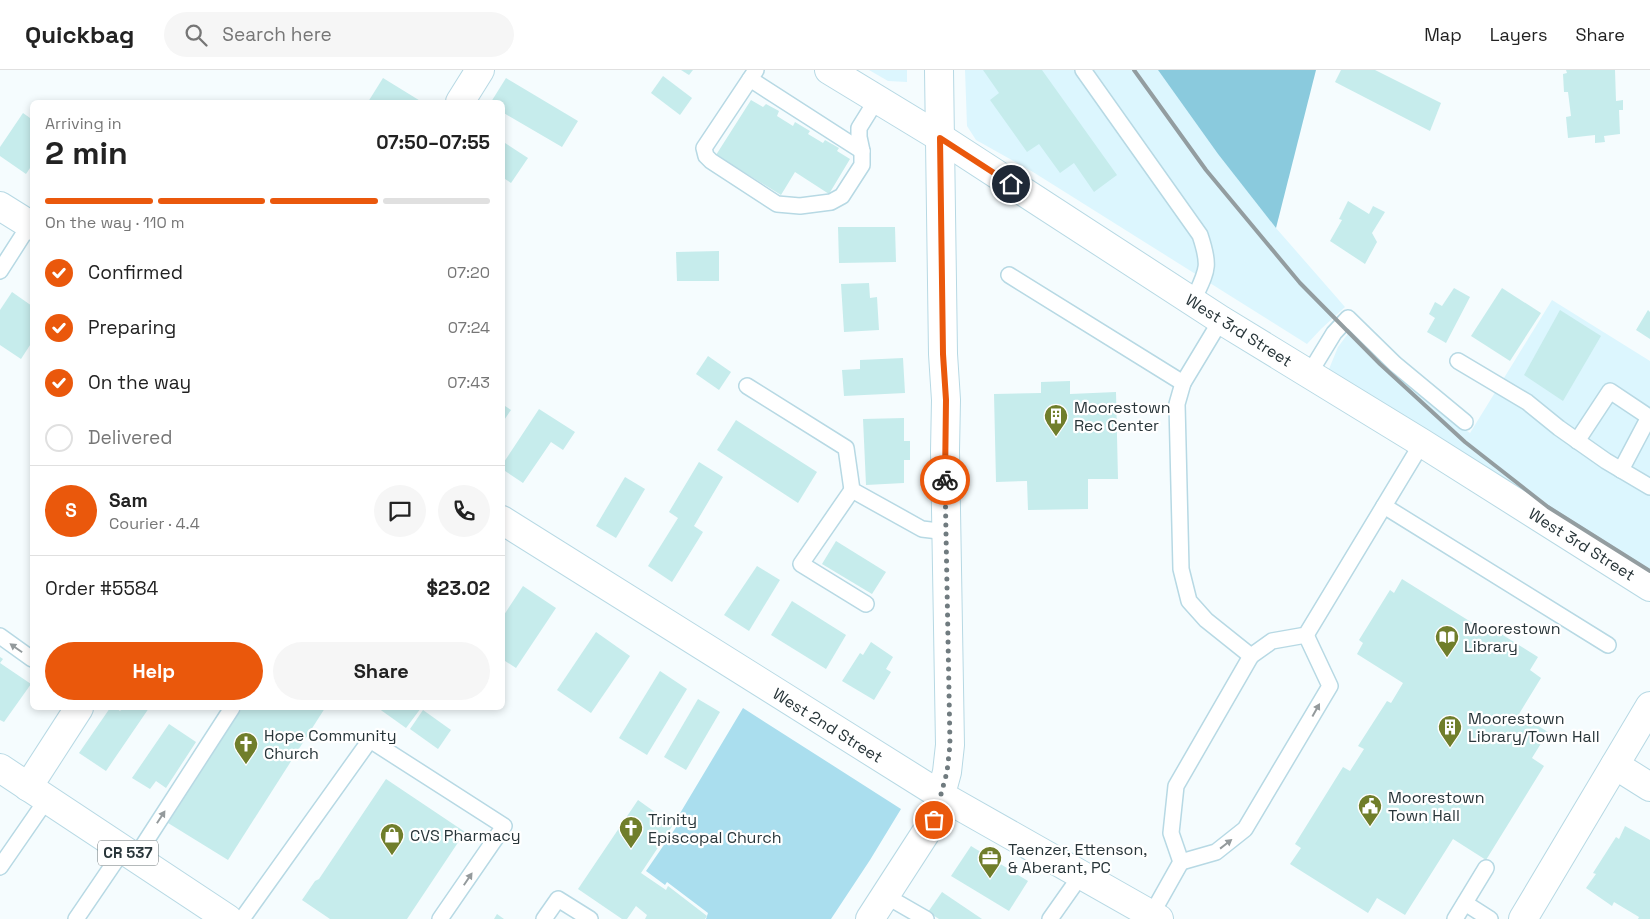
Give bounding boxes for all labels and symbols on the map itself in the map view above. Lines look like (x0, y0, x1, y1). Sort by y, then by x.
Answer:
pin (990, 163, 1032, 205)
street label: West 3rd Street (1182, 289, 1296, 372)
place label: Moorestown Rec Center (1074, 397, 1171, 436)
building icon: Moorestown Rec Center (1043, 403, 1069, 437)
courier (920, 455, 970, 505)
street label: West 3rd Street (1525, 503, 1639, 586)
place label: Moorestown Library (1464, 618, 1561, 657)
library icon: Moorestown Library (1434, 624, 1460, 658)
one-way arrow (9, 643, 23, 653)
street label: West 2nd Street (769, 683, 887, 768)
one-way arrow (1311, 703, 1320, 717)
place label: Moorestown Library/Town Hall (1468, 708, 1600, 747)
building icon: Moorestown Library/Town Hall (1437, 714, 1463, 748)
place label: Hope Community Church (264, 725, 397, 764)
church icon: Hope Community Church (233, 731, 259, 765)
place label: Moorestown Town Hall (1388, 787, 1485, 826)
public building icon: Moorestown Town Hall (1357, 793, 1383, 827)
pin (913, 799, 955, 841)
place label: Trinity Episcopal Church (648, 809, 782, 848)
one-way arrow (157, 810, 166, 824)
church icon: Trinity Episcopal Church (618, 815, 644, 849)
shop icon: CVS Pharmacy (379, 822, 405, 856)
place label: CVS Pharmacy (410, 825, 521, 846)
place label: Taenzer, Ettenson, & Aberant, PC (1008, 839, 1147, 878)
one-way arrow (1219, 839, 1233, 849)
road number: CR 537 (98, 840, 158, 866)
office icon: Taenzer, Ettenson, & Aberant, PC (977, 845, 1003, 879)
one-way arrow (463, 872, 473, 886)

